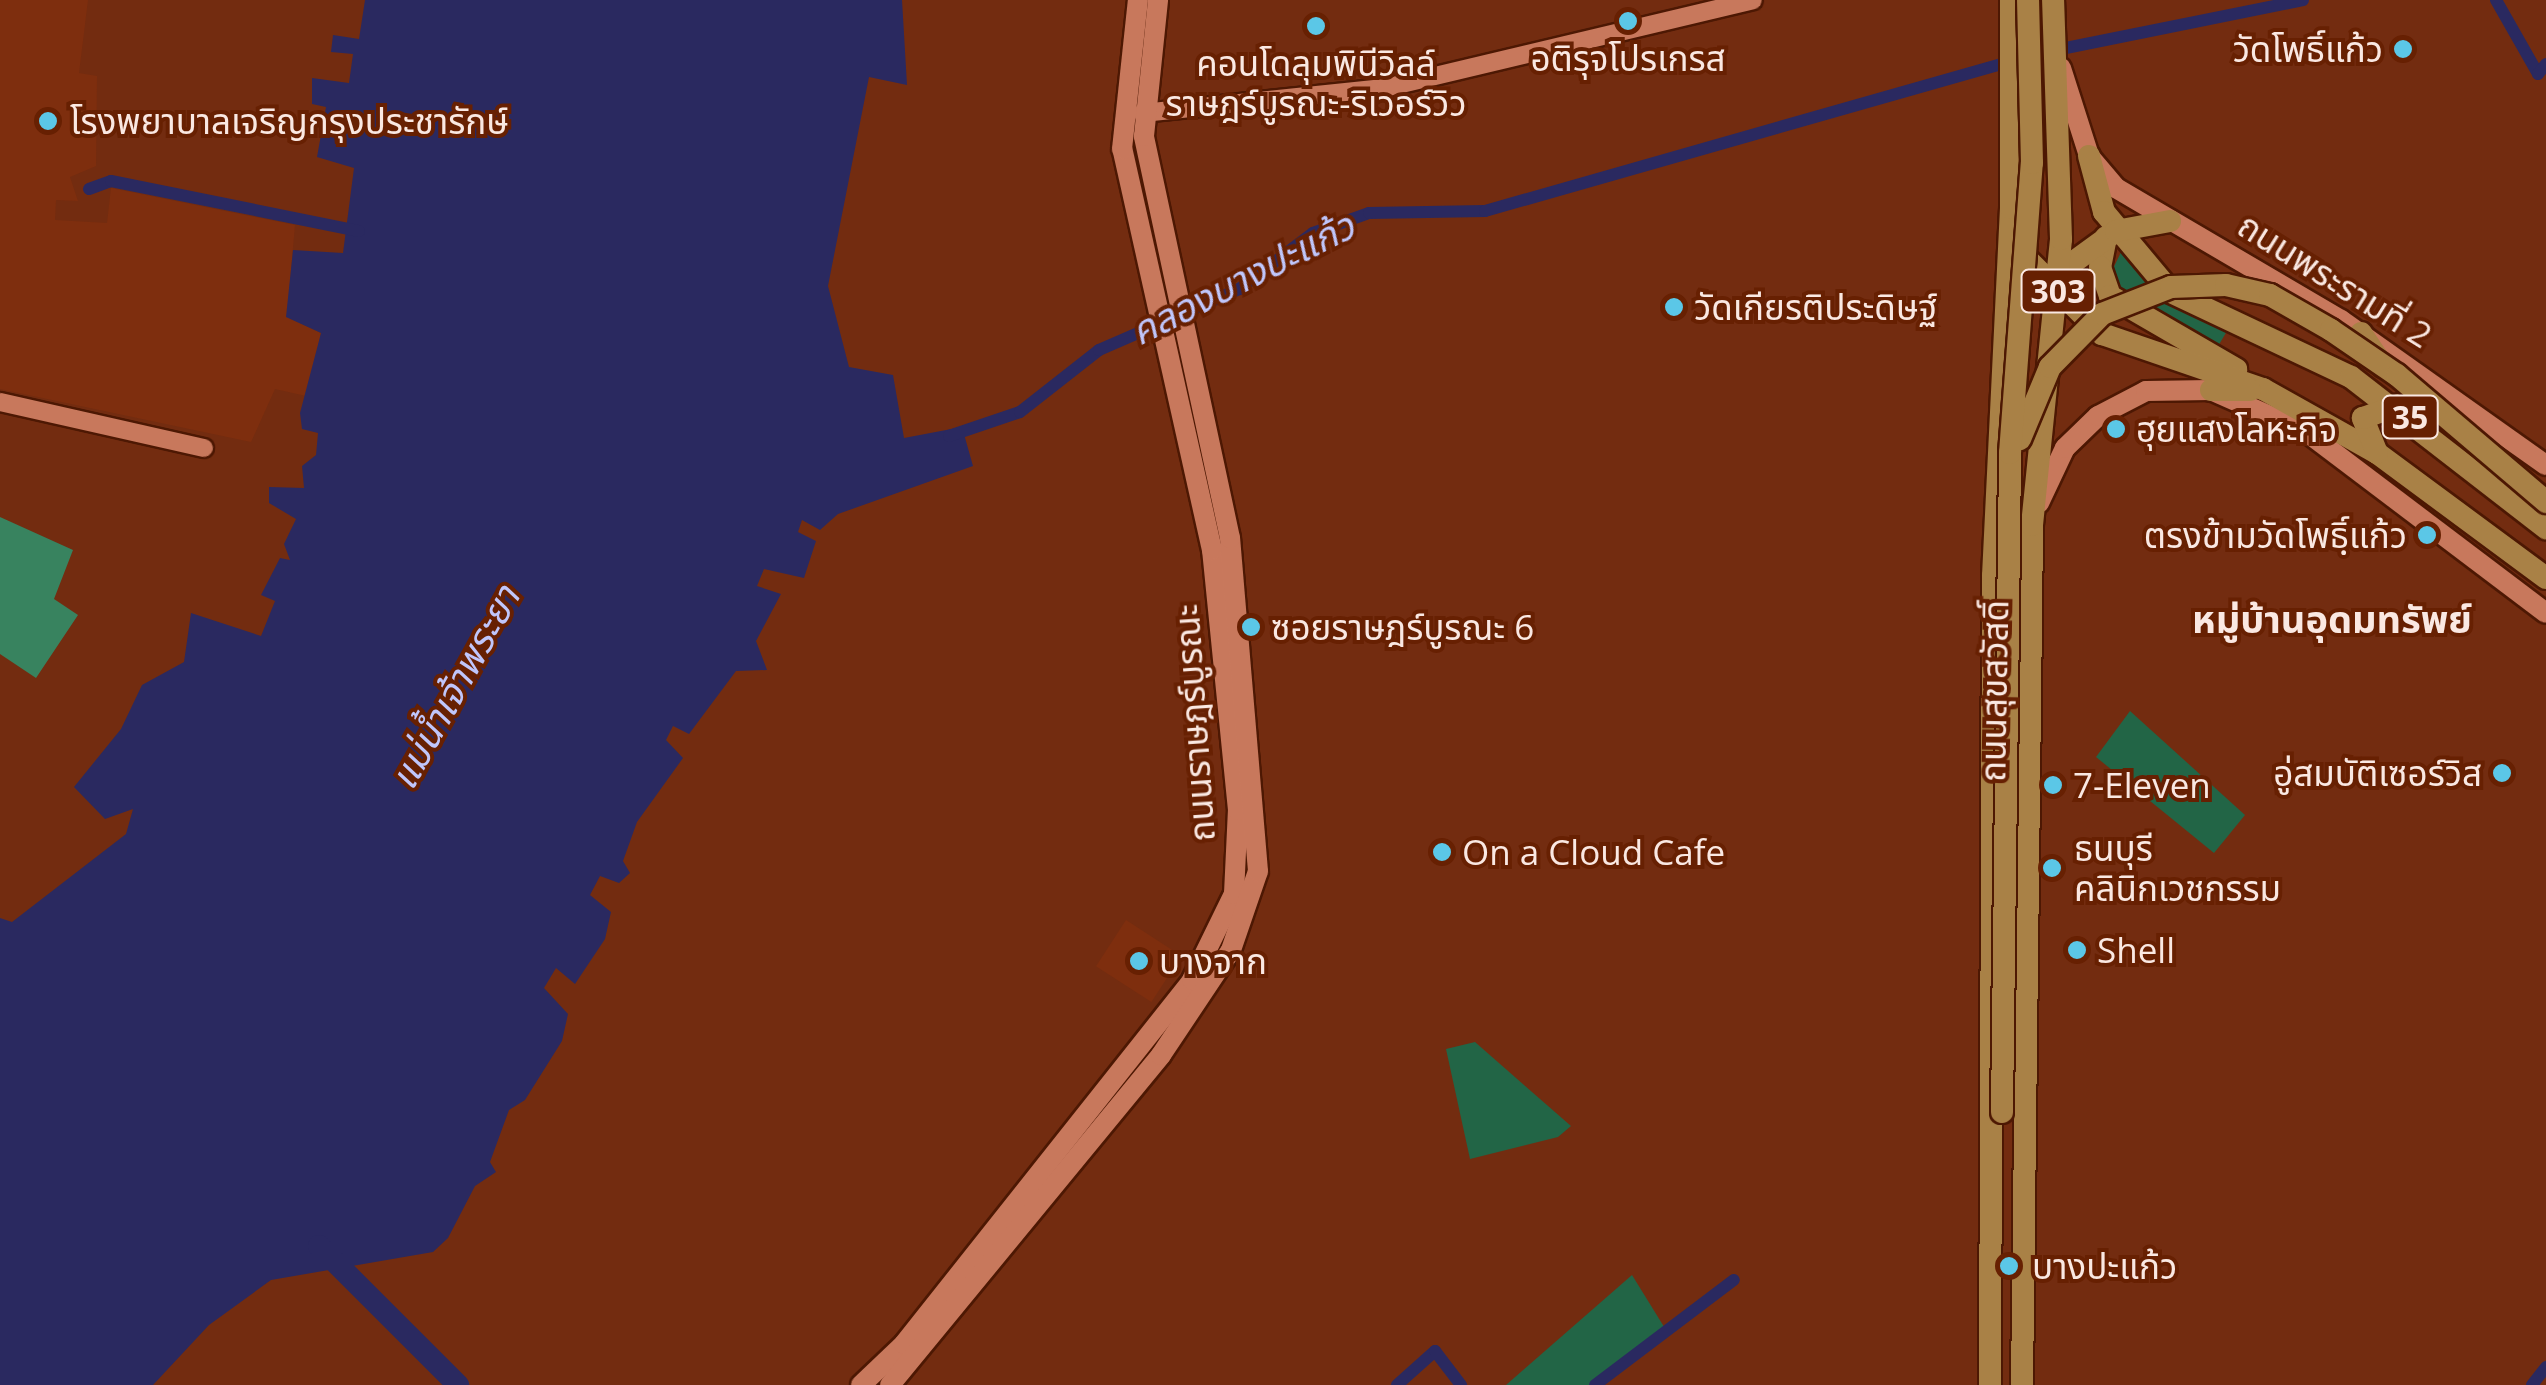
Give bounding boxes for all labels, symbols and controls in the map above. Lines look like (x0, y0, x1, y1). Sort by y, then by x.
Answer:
marker: อติรุจโปรเกรส (1617, 10, 1639, 32)
marker: คอนโดลุมพินีวิลล์ ราษฎร์บูรณะ-ริเวอร์วิว (1305, 15, 1327, 37)
place label: วัดโพธิ์แก้ว (2233, 28, 2383, 70)
place label: อติรุจโปรเกรส (1530, 37, 1726, 79)
marker: วัดโพธิ์แก้ว (2392, 38, 2414, 60)
place label: คอนโดลุมพินีวิลล์ ราษฎร์บูรณะ-ริเวอร์วิว (1166, 42, 1466, 124)
place label: โรงพยาบาลเจริญกรุงประชารักษ์ (70, 100, 509, 142)
marker: โรงพยาบาลเจริญกรุงประชารักษ์ (35, 108, 61, 134)
water label: คลองบางปะแก้ว (1123, 202, 1361, 354)
street label: ถนนพระรามที่ 2 (2230, 204, 2440, 356)
road number: 303 (2020, 264, 2096, 318)
place label: วัดเกียรติประดิษฐ์ (1694, 286, 1937, 328)
marker: วัดเกียรติประดิษฐ์ (1663, 296, 1685, 318)
road number: 35 (2380, 390, 2440, 444)
place label: ฮุยแสงโลหะกิจ (2136, 408, 2337, 450)
marker: ฮุยแสงโลหะกิจ (2105, 418, 2127, 440)
place label: ตรงข้ามวัดโพธฺิ์แก้ว (2144, 514, 2407, 556)
marker: ตรงข้ามวัดโพธฺิ์แก้ว (2416, 524, 2438, 546)
water label: แม่น้ำเจ้าพระยา (379, 577, 529, 797)
district label: หมู่บ้านอุดมทรัพย์ (2192, 596, 2472, 642)
street label: ถนนสุขสวัสดิ์ (1971, 600, 2017, 782)
street label: ถนนราษฎร์บูรณะ (1165, 603, 1223, 843)
place label: ซอยราษฎร์บูรณะ 6 (1271, 606, 1534, 648)
marker: ซอยราษฎร์บูรณะ 6 (1240, 616, 1262, 638)
place label: อู่สมบัติเซอร์วิส (2273, 752, 2482, 794)
marker: อู่สมบัติเซอร์วิส (2491, 762, 2513, 784)
place label: 7-Eleven (2073, 764, 2211, 806)
marker: 7-Eleven (2042, 774, 2064, 796)
place label: ธนบุรี คลินิกเวชกรรม (2074, 827, 2281, 909)
place label: On a Cloud Cafe (1462, 831, 1725, 873)
marker: On a Cloud Cafe (1431, 841, 1453, 863)
marker: ธนบุรี คลินิกเวชกรรม (2039, 855, 2065, 881)
place label: Shell (2097, 929, 2175, 971)
marker: Shell (2066, 939, 2088, 961)
place label: บางจาก (1159, 940, 1267, 982)
marker: บางจาก (1128, 950, 1150, 972)
place label: บางปะแก้ว (2032, 1245, 2177, 1287)
marker: บางปะแก้ว (1996, 1253, 2022, 1279)

